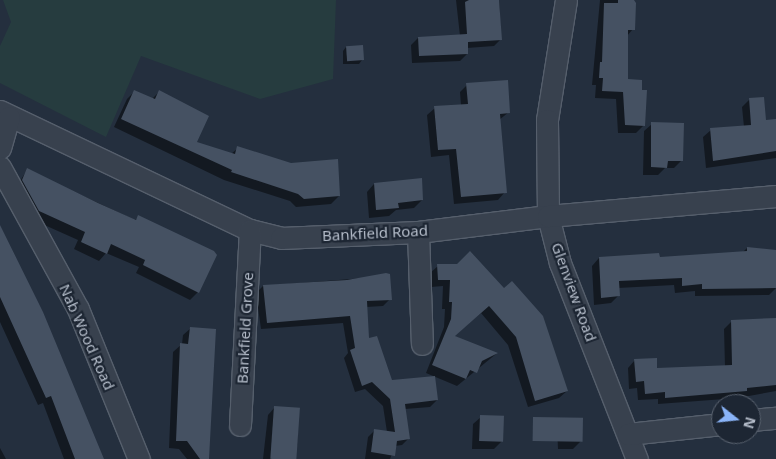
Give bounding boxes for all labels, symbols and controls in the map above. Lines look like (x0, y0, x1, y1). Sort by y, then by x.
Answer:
street label: Bankfield Road (322, 221, 428, 245)
street label: Glenview Road (548, 240, 600, 344)
street label: Bankfield Grove (233, 272, 257, 384)
street label: Nab Wood Road (56, 281, 118, 393)
north arrow (711, 394, 761, 444)
text: N (739, 415, 761, 431)

